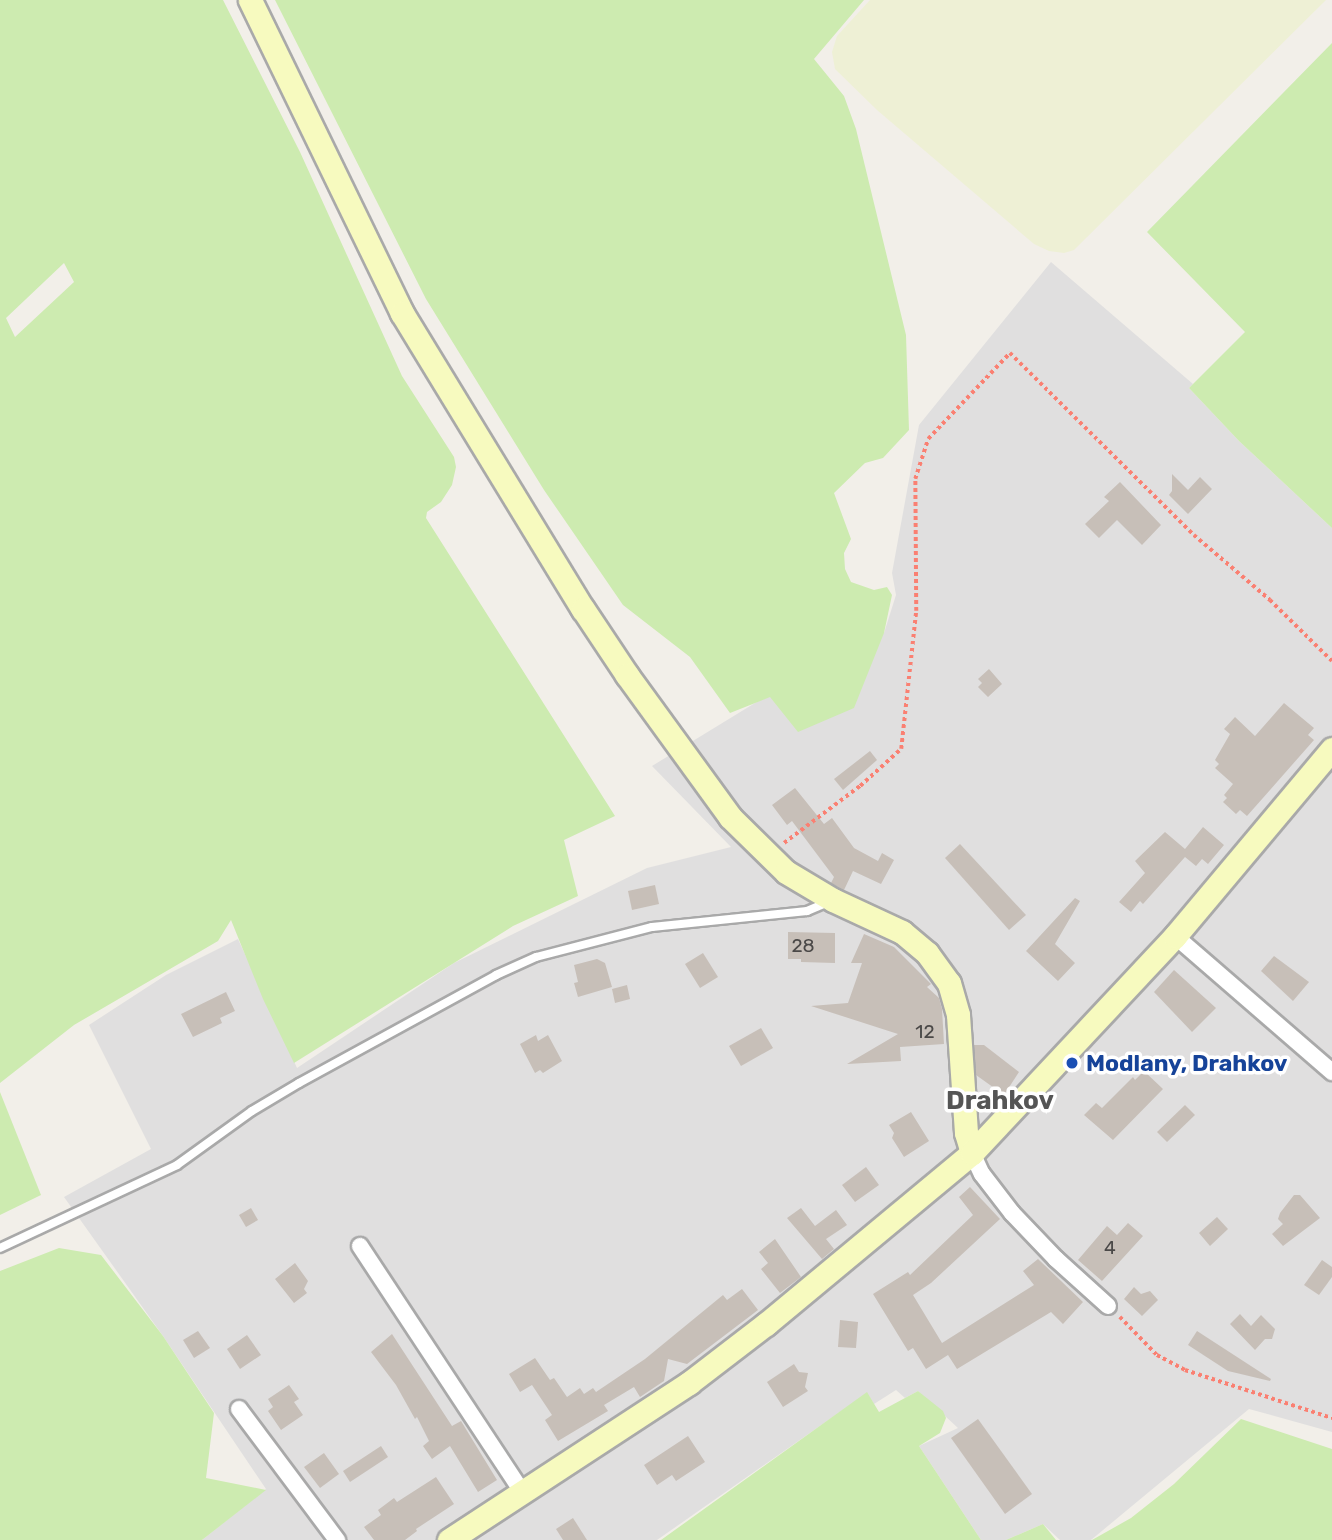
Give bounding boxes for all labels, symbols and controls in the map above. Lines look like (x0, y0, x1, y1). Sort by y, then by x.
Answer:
house number: 28 (791, 935, 815, 957)
house number: 12 (915, 1021, 935, 1043)
place label: Modlany, Drahkov (1086, 1049, 1287, 1077)
marker: Modlany, Drahkov (1064, 1055, 1080, 1071)
district label: Drahkov (946, 1085, 1054, 1117)
house number: 4 (1104, 1237, 1116, 1259)

